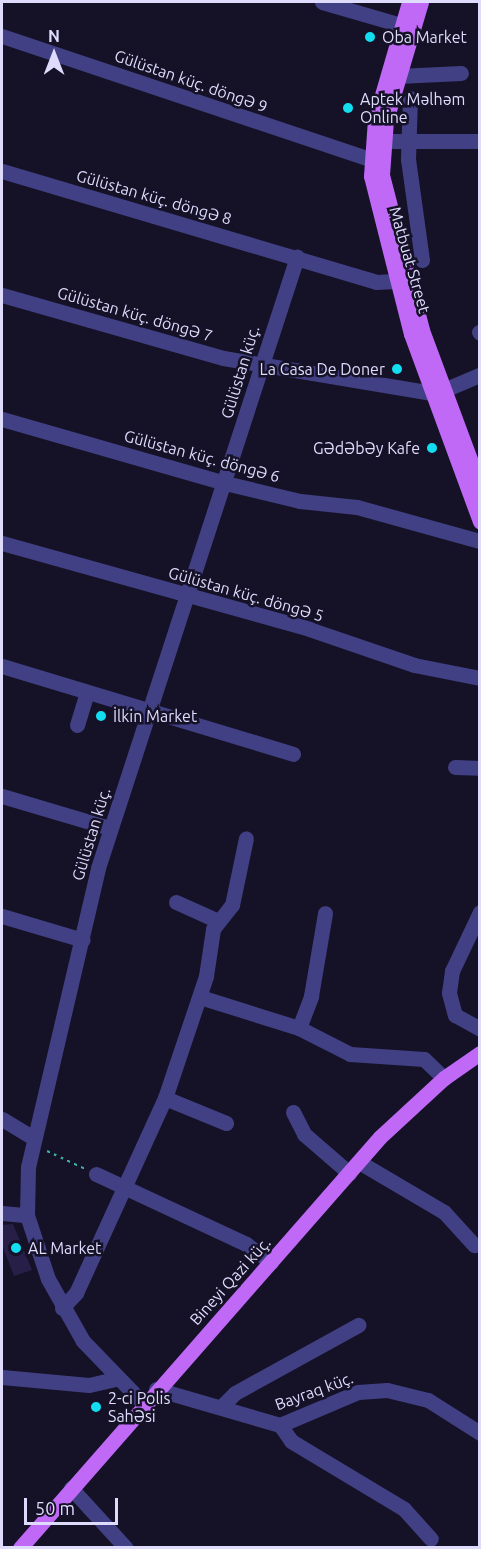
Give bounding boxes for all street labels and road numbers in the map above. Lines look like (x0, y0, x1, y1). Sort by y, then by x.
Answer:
street label: Gülüstan küç. döngə 9 (112, 46, 270, 116)
street label: Gülüstan küç. döngə 8 (74, 166, 234, 228)
street label: Matbuat Street (386, 205, 434, 315)
street label: Gülüstan küç. döngə 7 (55, 283, 215, 345)
street label: Gülüstan küç. (217, 323, 263, 421)
street label: Gülüstan küç. döngə 6 (122, 426, 282, 486)
street label: Gülüstan küç. döngə 5 (166, 563, 326, 625)
street label: Gülüstan küç. (68, 785, 114, 883)
street label: Bineyi Qazi küç. (186, 1233, 274, 1329)
street label: Bayraq küç. (272, 1368, 356, 1414)

